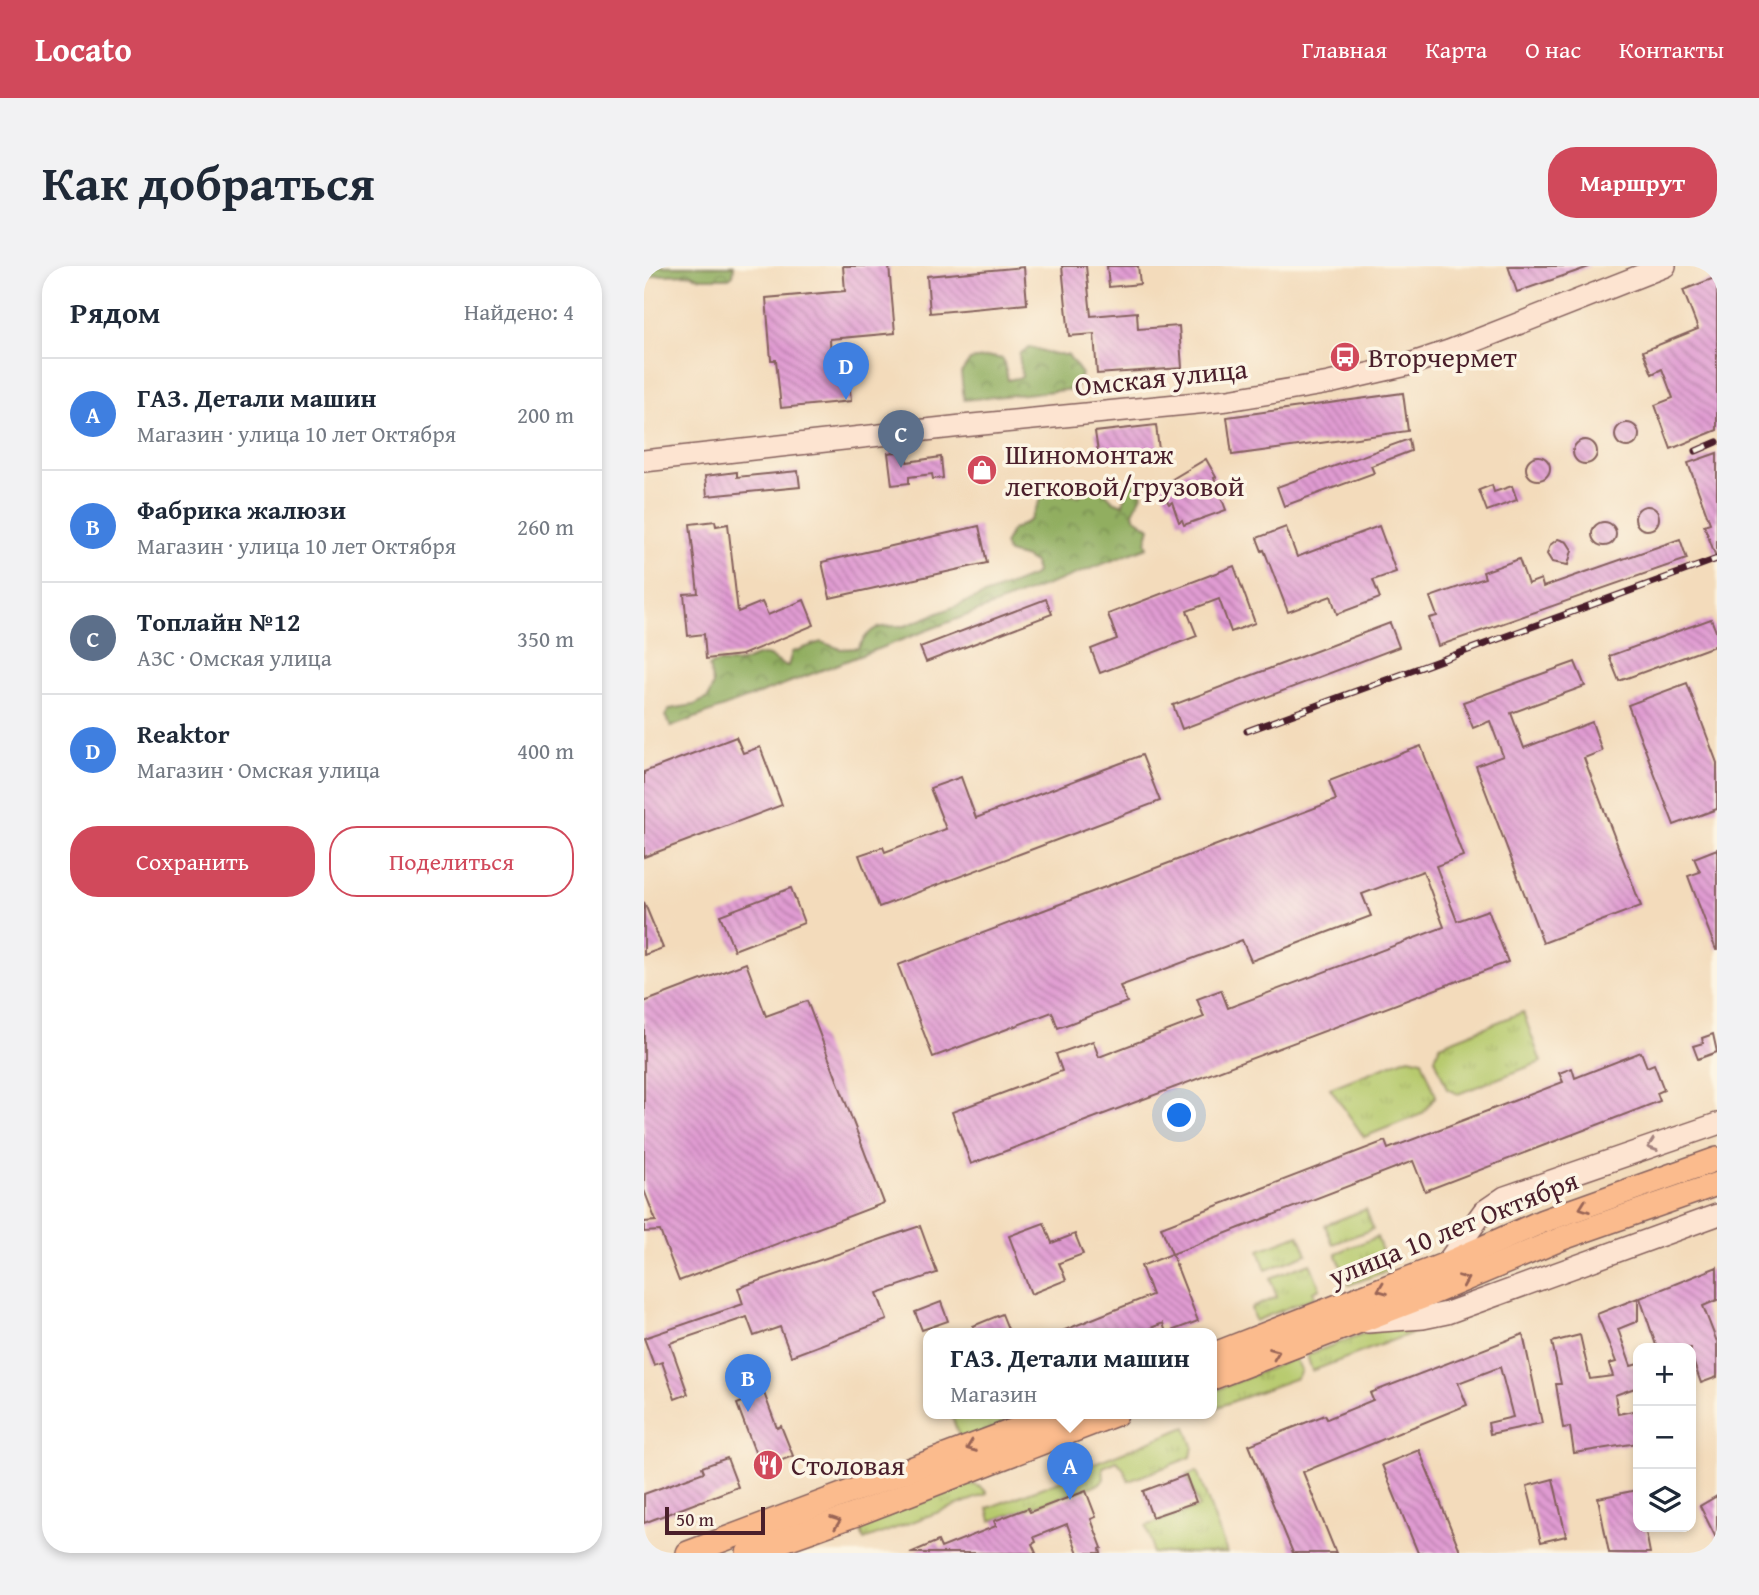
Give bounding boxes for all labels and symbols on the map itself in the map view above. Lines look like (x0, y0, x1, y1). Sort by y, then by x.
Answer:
place label: Вторчермет (1368, 336, 1517, 377)
bus stop icon: Вторчермет (1328, 340, 1362, 374)
pin: D (823, 342, 869, 400)
street label: Омская улица (1073, 347, 1250, 406)
pin: C (878, 410, 924, 468)
place label: Шиномонтаж легковой/грузовой (1005, 433, 1244, 506)
shop icon: Шиномонтаж легковой/грузовой (965, 453, 999, 487)
your location (1162, 1098, 1196, 1132)
one-way arrow (1647, 1138, 1659, 1152)
street label: улица 10 лет Октября (1321, 1159, 1584, 1297)
one-way arrow (1578, 1199, 1590, 1213)
one-way arrow (1457, 1274, 1469, 1288)
one-way arrow (1377, 1281, 1389, 1295)
one-way arrow (1269, 1348, 1281, 1362)
pin: B (725, 1354, 771, 1412)
one-way arrow (965, 1439, 977, 1453)
pin: A (1047, 1442, 1093, 1500)
place label: Столовая (791, 1444, 905, 1485)
restaurant icon: Столовая (751, 1448, 785, 1482)
scale bar (665, 1504, 765, 1536)
one-way arrow (829, 1516, 841, 1530)

